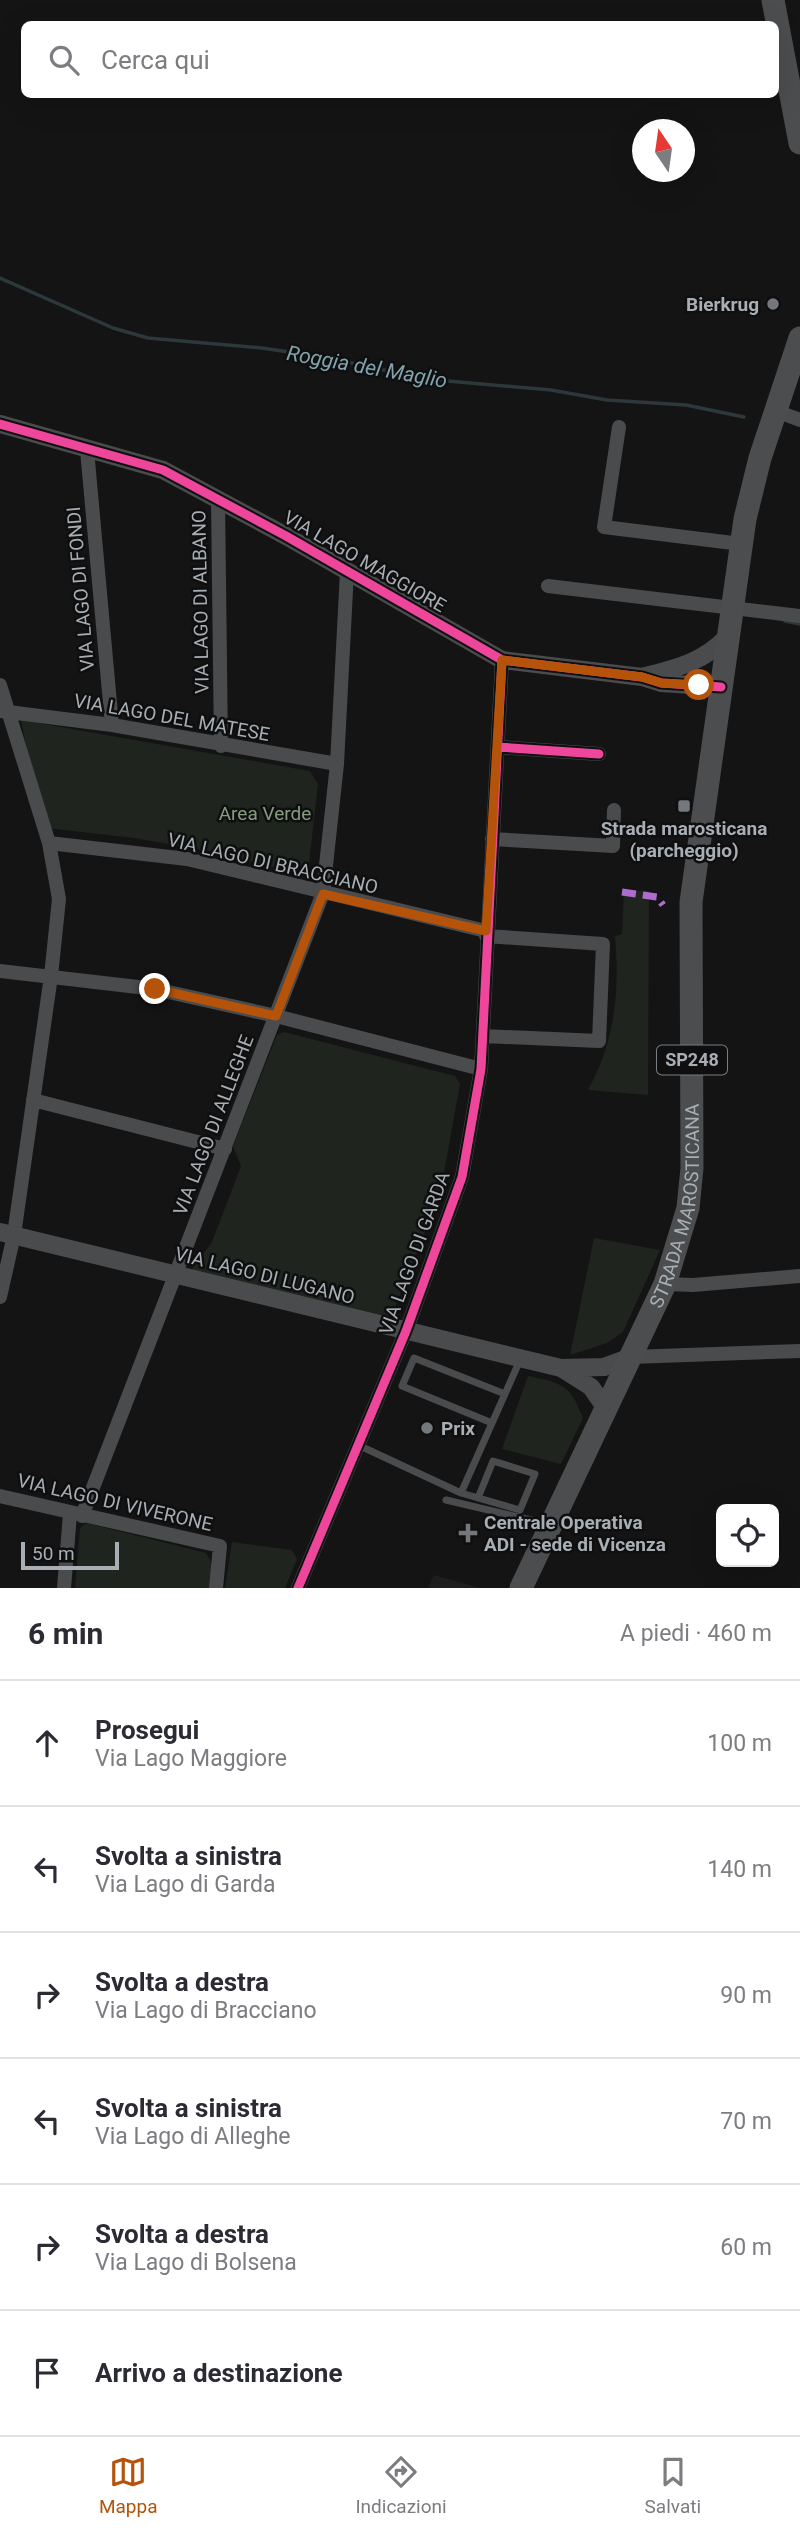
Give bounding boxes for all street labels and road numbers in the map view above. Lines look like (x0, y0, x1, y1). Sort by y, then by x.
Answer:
street label: VIA LAGO DI FONDI (62, 506, 99, 672)
street label: VIA LAGO MAGGIORE (279, 506, 450, 617)
street label: VIA LAGO DI ALBANO (187, 510, 214, 694)
street label: VIA LAGO DEL MATESE (72, 689, 272, 746)
street label: VIA LAGO DI BRACCIANO (165, 828, 380, 899)
street label: VIA LAGO DI ALLEGHE (168, 1032, 259, 1219)
road number: SP248 (657, 1045, 727, 1074)
street label: STRADA MAROSTICANA (644, 1103, 704, 1312)
street label: VIA LAGO DI GARDA (374, 1168, 455, 1338)
street label: VIA LAGO DI LUGANO (173, 1242, 357, 1309)
street label: VIA LAGO DI VIVERONE (15, 1469, 215, 1536)

